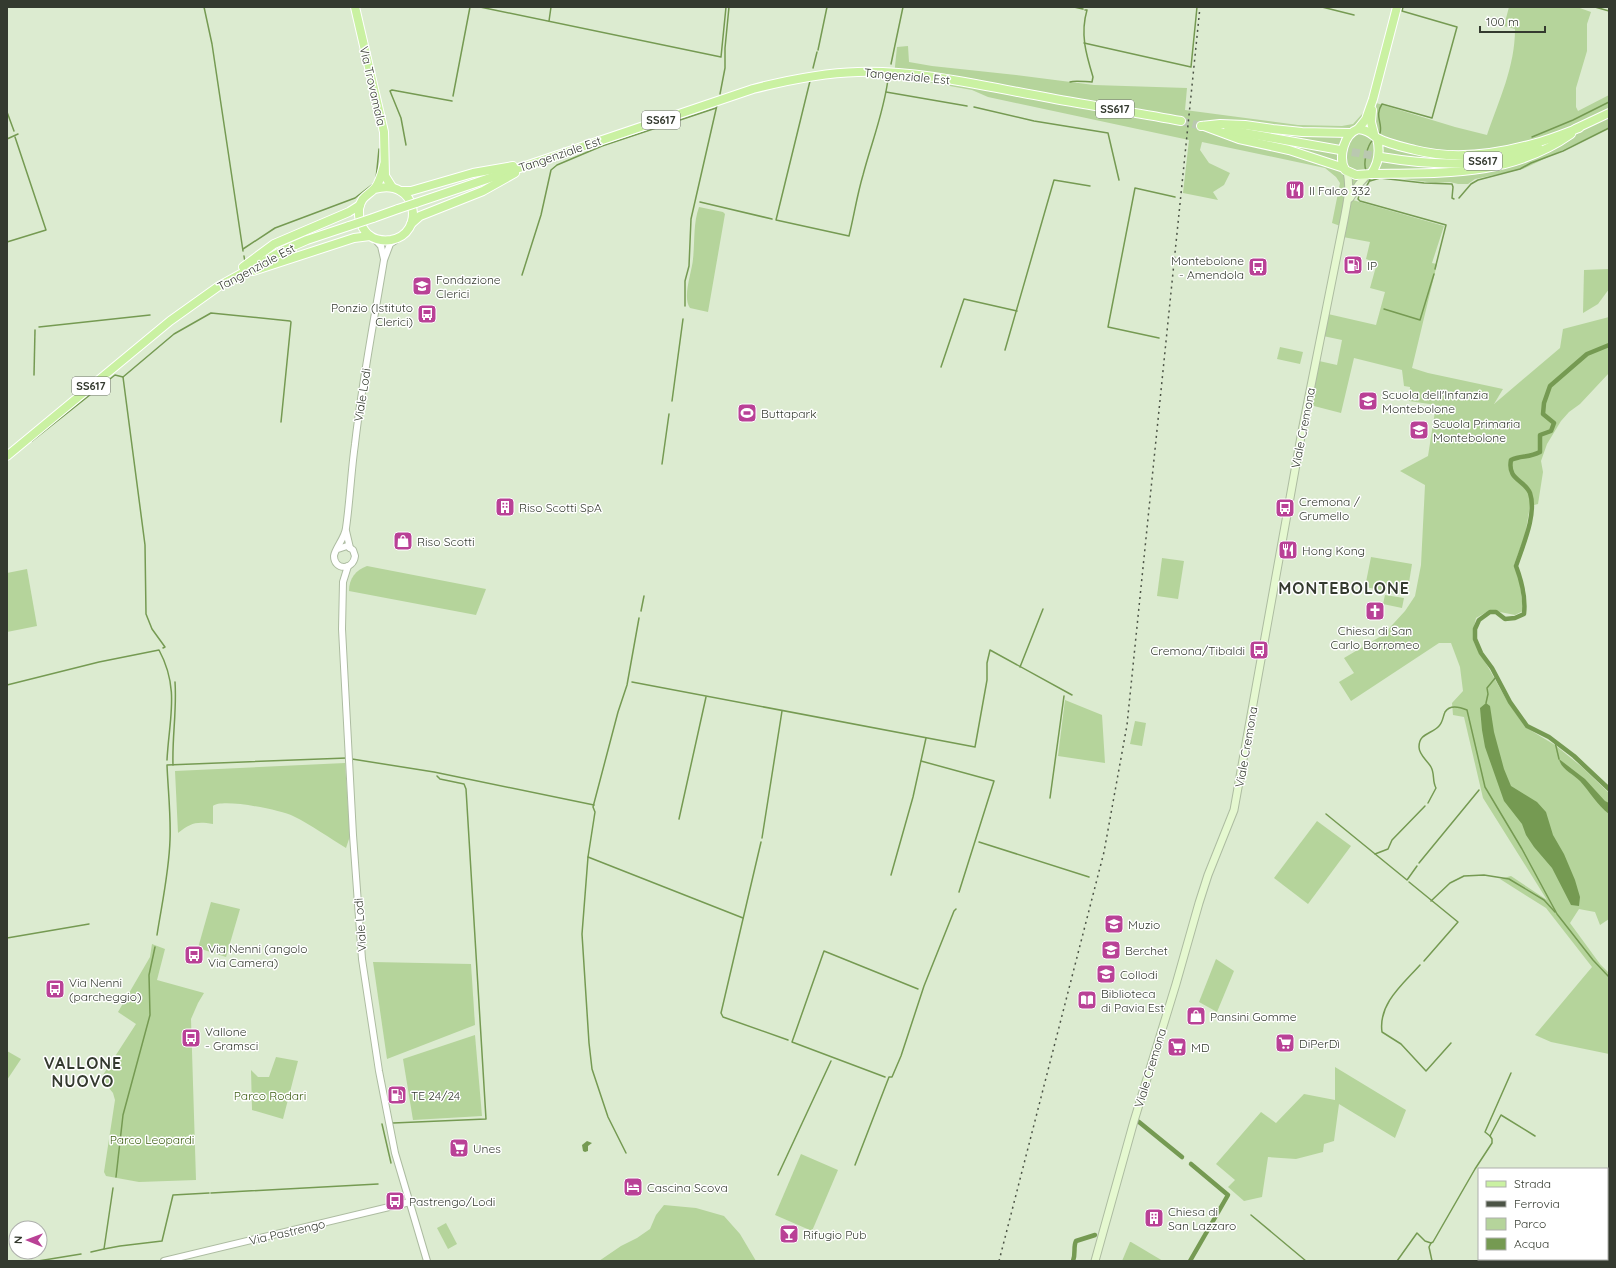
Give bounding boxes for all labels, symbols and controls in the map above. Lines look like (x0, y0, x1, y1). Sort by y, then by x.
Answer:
scale bar (1480, 8, 1545, 34)
text: 100 m (1486, 14, 1519, 29)
street label: Via Trovamala (357, 45, 389, 127)
street label: Tangenziale Est (863, 65, 951, 87)
road number: SS617 (1096, 100, 1134, 118)
road number: SS617 (642, 111, 680, 129)
street label: Tangenziale Est (517, 133, 603, 175)
road number: SS617 (1464, 152, 1502, 170)
restaurant icon: Il Falco 332 (1284, 179, 1306, 201)
place label: Il Falco 332 (1309, 183, 1371, 198)
street label: Tangenziale Est (214, 240, 298, 294)
place label: Montebolone - Amendola (1171, 253, 1244, 282)
fuel station icon: IP (1342, 254, 1364, 276)
bus stop icon: Montebolone - Amendola (1247, 256, 1269, 278)
place label: IP (1367, 258, 1377, 273)
place label: Fondazione Clerici (436, 272, 501, 301)
school or university icon: Fondazione Clerici (411, 275, 433, 297)
place label: Ponzio (Istituto Clerici) (331, 300, 413, 329)
bus stop icon: Ponzio (Istituto Clerici) (416, 303, 438, 325)
street label: Viale Lodi (350, 367, 374, 423)
road number: SS617 (72, 377, 110, 395)
street label: Viale Cremona (1288, 386, 1318, 470)
place label: Scuola dell'Infanzia Montebolone (1382, 387, 1488, 416)
school or university icon: Scuola dell'Infanzia Montebolone (1357, 390, 1379, 412)
sports icon: Buttapark (736, 402, 758, 424)
place label: Buttapark (761, 406, 817, 421)
place label: Scuola Primaria Montebolone (1433, 416, 1520, 445)
school or university icon: Scuola Primaria Montebolone (1408, 419, 1430, 441)
place label: Cremona / Grumello (1299, 494, 1361, 523)
building icon: Riso Scotti SpA (494, 496, 516, 518)
bus stop icon: Cremona / Grumello (1274, 497, 1296, 519)
place label: Riso Scotti SpA (519, 500, 602, 515)
shop icon: Riso Scotti (392, 530, 414, 552)
place label: Riso Scotti (417, 534, 475, 549)
restaurant icon: Hong Kong (1277, 539, 1299, 561)
place label: Hong Kong (1302, 543, 1365, 558)
district label: MONTEBOLONE (1278, 578, 1410, 598)
church icon: Chiesa di San Carlo Borromeo (1364, 600, 1386, 622)
place label: Chiesa di San Carlo Borromeo (1330, 623, 1420, 652)
bus stop icon: Cremona/Tibaldi (1248, 639, 1270, 661)
place label: Cremona/Tibaldi (1151, 643, 1245, 658)
street label: Viale Cremona (1232, 705, 1260, 789)
street label: Viale Lodi (351, 898, 369, 952)
school or university icon: Muzio (1103, 913, 1125, 935)
place label: Muzio (1128, 917, 1160, 932)
school or university icon: Berchet (1100, 939, 1122, 961)
place label: Via Nenni (angolo Via Camera) (208, 941, 307, 970)
place label: Berchet (1125, 943, 1168, 958)
bus stop icon: Via Nenni (angolo Via Camera) (183, 944, 205, 966)
school or university icon: Collodi (1095, 963, 1117, 985)
place label: Collodi (1120, 967, 1158, 982)
place label: Via Nenni (parcheggio) (69, 975, 141, 1004)
bus stop icon: Via Nenni (parcheggio) (44, 978, 66, 1000)
place label: Biblioteca di Pavia Est (1101, 986, 1164, 1015)
library icon: Biblioteca di Pavia Est (1076, 989, 1098, 1011)
shop icon: Pansini Gomme (1185, 1005, 1207, 1027)
place label: Pansini Gomme (1210, 1009, 1297, 1024)
place label: Vallone - Gramsci (205, 1024, 258, 1053)
bus stop icon: Vallone - Gramsci (180, 1027, 202, 1049)
street label: Viale Cremona (1131, 1027, 1169, 1109)
supermarket icon: DiPerDì (1274, 1032, 1296, 1054)
supermarket icon: MD (1166, 1036, 1188, 1058)
place label: DiPerDì (1299, 1036, 1340, 1051)
place label: MD (1191, 1040, 1210, 1055)
district label: VALLONE NUOVO (44, 1053, 122, 1091)
fuel station icon: TE 24/24 (386, 1084, 408, 1106)
park label: Parco Rodari (234, 1088, 306, 1103)
place label: TE 24/24 (411, 1088, 460, 1103)
park label: Parco Leopardi (110, 1132, 194, 1147)
supermarket icon: Unes (448, 1137, 470, 1159)
place label: Unes (473, 1141, 501, 1156)
legend (1478, 1168, 1608, 1260)
hotel icon: Cascina Scova (622, 1176, 644, 1198)
text: Strada (1514, 1176, 1551, 1191)
place label: Cascina Scova (647, 1180, 728, 1195)
bus stop icon: Pastrengo/Lodi (384, 1190, 406, 1212)
place label: Pastrengo/Lodi (409, 1194, 495, 1209)
text: Ferrovia (1514, 1196, 1560, 1211)
place label: Chiesa di San Lazzaro (1168, 1204, 1236, 1233)
building icon: Chiesa di San Lazzaro (1143, 1207, 1165, 1229)
street label: Via Pastrengo (247, 1216, 327, 1248)
text: Parco (1514, 1216, 1546, 1231)
north arrow (8, 1220, 48, 1260)
bar icon: Rifugio Pub (778, 1223, 800, 1245)
place label: Rifugio Pub (803, 1227, 866, 1242)
text: N (11, 1236, 25, 1244)
text: Acqua (1514, 1236, 1549, 1251)

